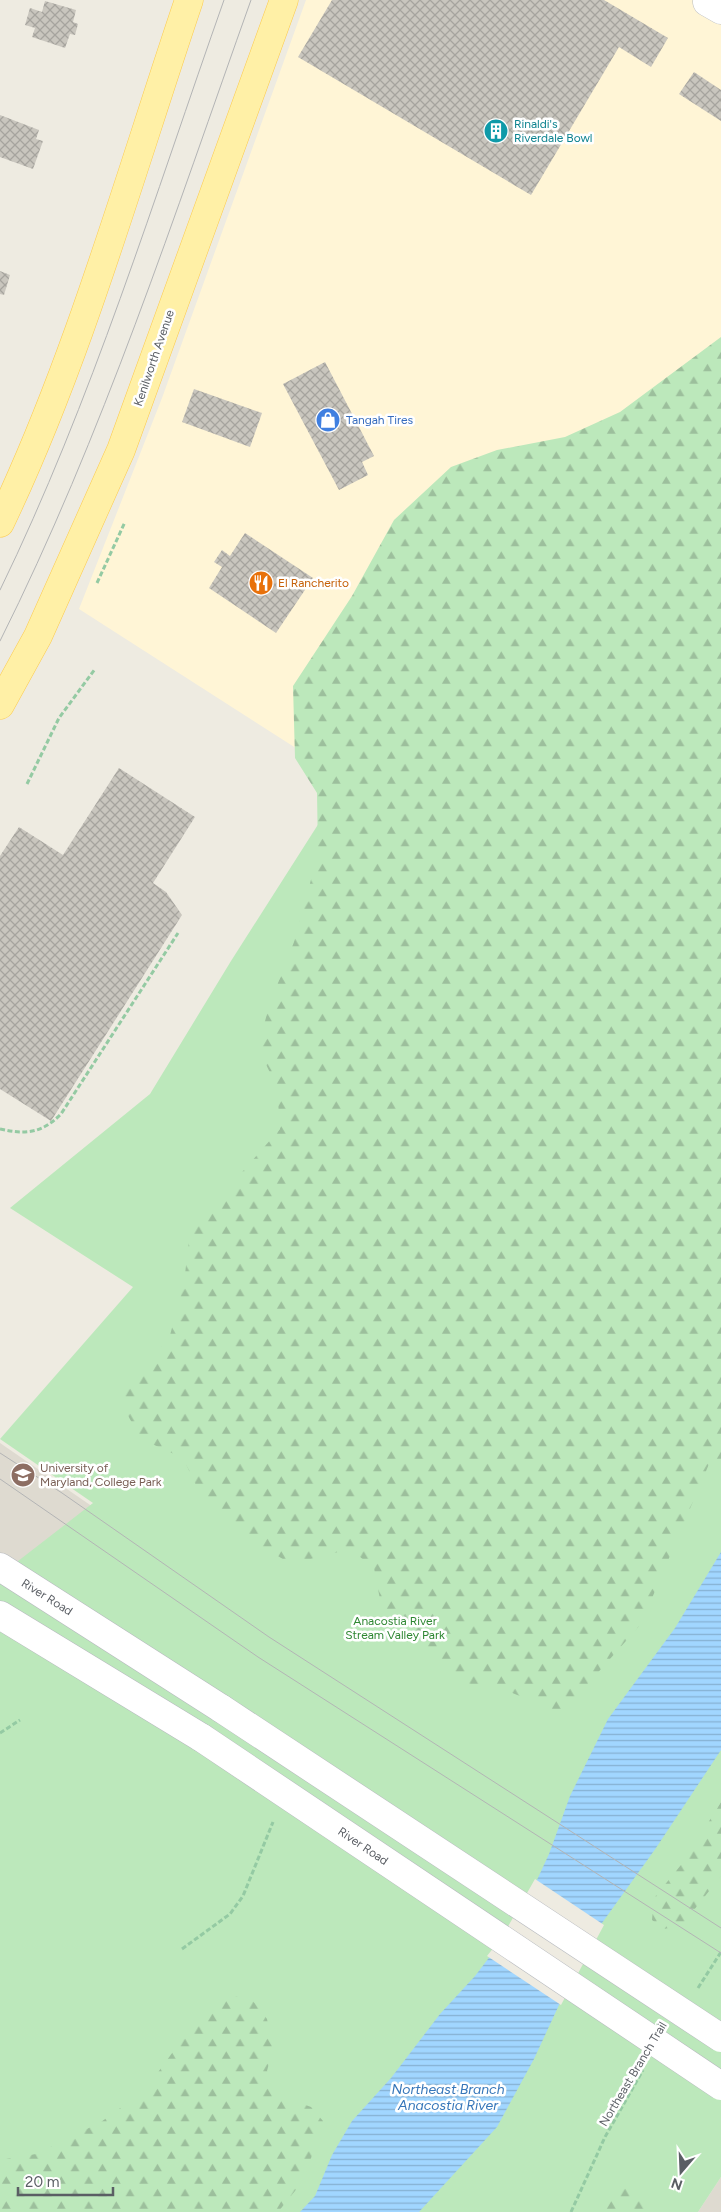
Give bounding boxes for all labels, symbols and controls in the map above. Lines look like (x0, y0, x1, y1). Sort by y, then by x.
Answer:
place label: Rinaldi's Riverdale Bowl (514, 117, 593, 145)
building icon: Rinaldi's Riverdale Bowl (483, 118, 509, 144)
street label: Kenilworth Avenue (131, 308, 177, 408)
shop icon: Tangah Tires (315, 407, 341, 433)
place label: Tangah Tires (346, 413, 414, 427)
restaurant icon: El Rancherito (248, 570, 274, 596)
place label: El Rancherito (278, 576, 349, 590)
place label: University of Maryland, College Park (40, 1461, 162, 1489)
school or university icon: University of Maryland, College Park (10, 1462, 36, 1488)
street label: River Road (19, 1576, 75, 1618)
park label: Anacostia River Stream Valley Park (345, 1614, 445, 1642)
street label: River Road (335, 1824, 391, 1868)
street label: Northeast Branch Trail (596, 2019, 670, 2129)
water label: Northeast Branch Anacostia River (391, 2081, 505, 2114)
north arrow (656, 2147, 706, 2197)
scale bar (18, 2164, 112, 2196)
text: 20 m (25, 2173, 59, 2191)
text: N (669, 2174, 685, 2194)

